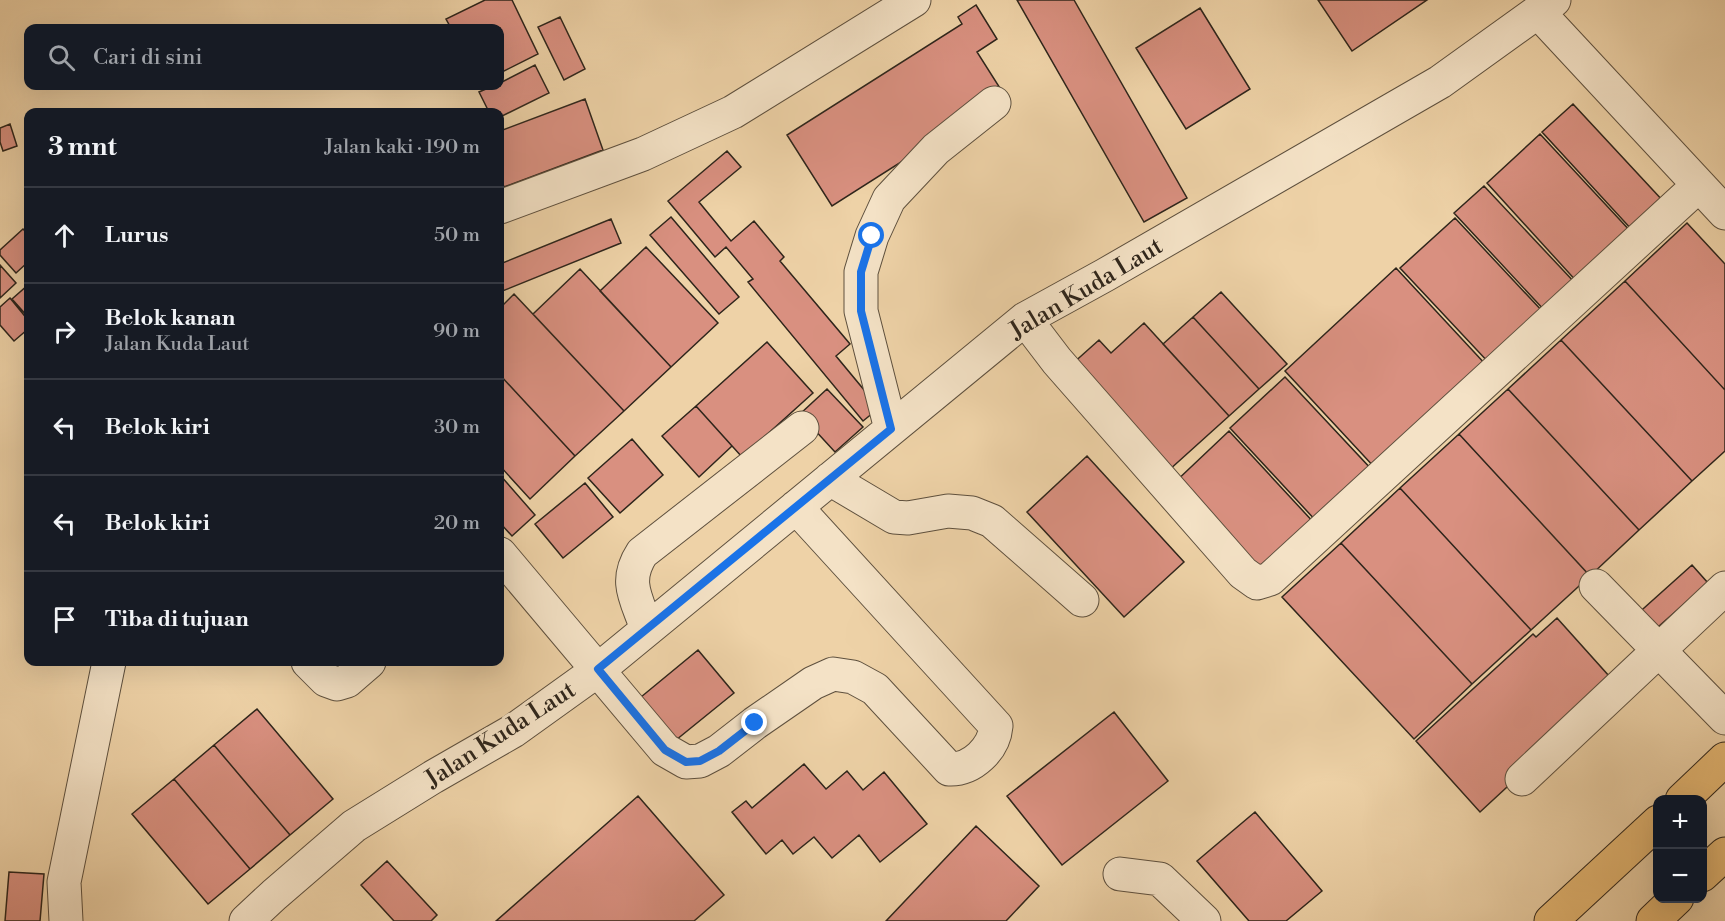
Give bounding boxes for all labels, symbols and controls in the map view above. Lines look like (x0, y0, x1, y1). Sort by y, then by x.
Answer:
search box (24, 24, 504, 90)
icon: search (45, 41, 78, 74)
text: Cari di sini (93, 44, 203, 71)
text: 3 mnt (48, 131, 117, 163)
text: Jalan kaki · 190 m (325, 135, 480, 160)
icon: ahead (48, 219, 81, 252)
text: Lurus (105, 222, 168, 249)
route start (858, 222, 884, 248)
text: 50 m (434, 223, 480, 248)
street label: Jalan Kuda Laut (1004, 231, 1169, 347)
text: Belok kanan (105, 305, 235, 332)
icon: right (48, 315, 81, 348)
text: 90 m (433, 319, 480, 344)
text: Jalan Kuda Laut (105, 332, 249, 357)
icon: left (48, 411, 81, 444)
text: Belok kiri (105, 414, 210, 441)
text: 30 m (434, 415, 480, 440)
icon: left (48, 507, 81, 540)
text: Belok kiri (105, 510, 210, 537)
text: 20 m (434, 511, 480, 536)
icon: arrive (48, 603, 81, 636)
text: Tiba di tujuan (105, 606, 249, 633)
street label: Jalan Kuda Laut (419, 675, 582, 795)
route end (741, 709, 767, 735)
map controls (1653, 795, 1707, 903)
button: + (1653, 795, 1707, 849)
button: − (1653, 849, 1707, 903)

